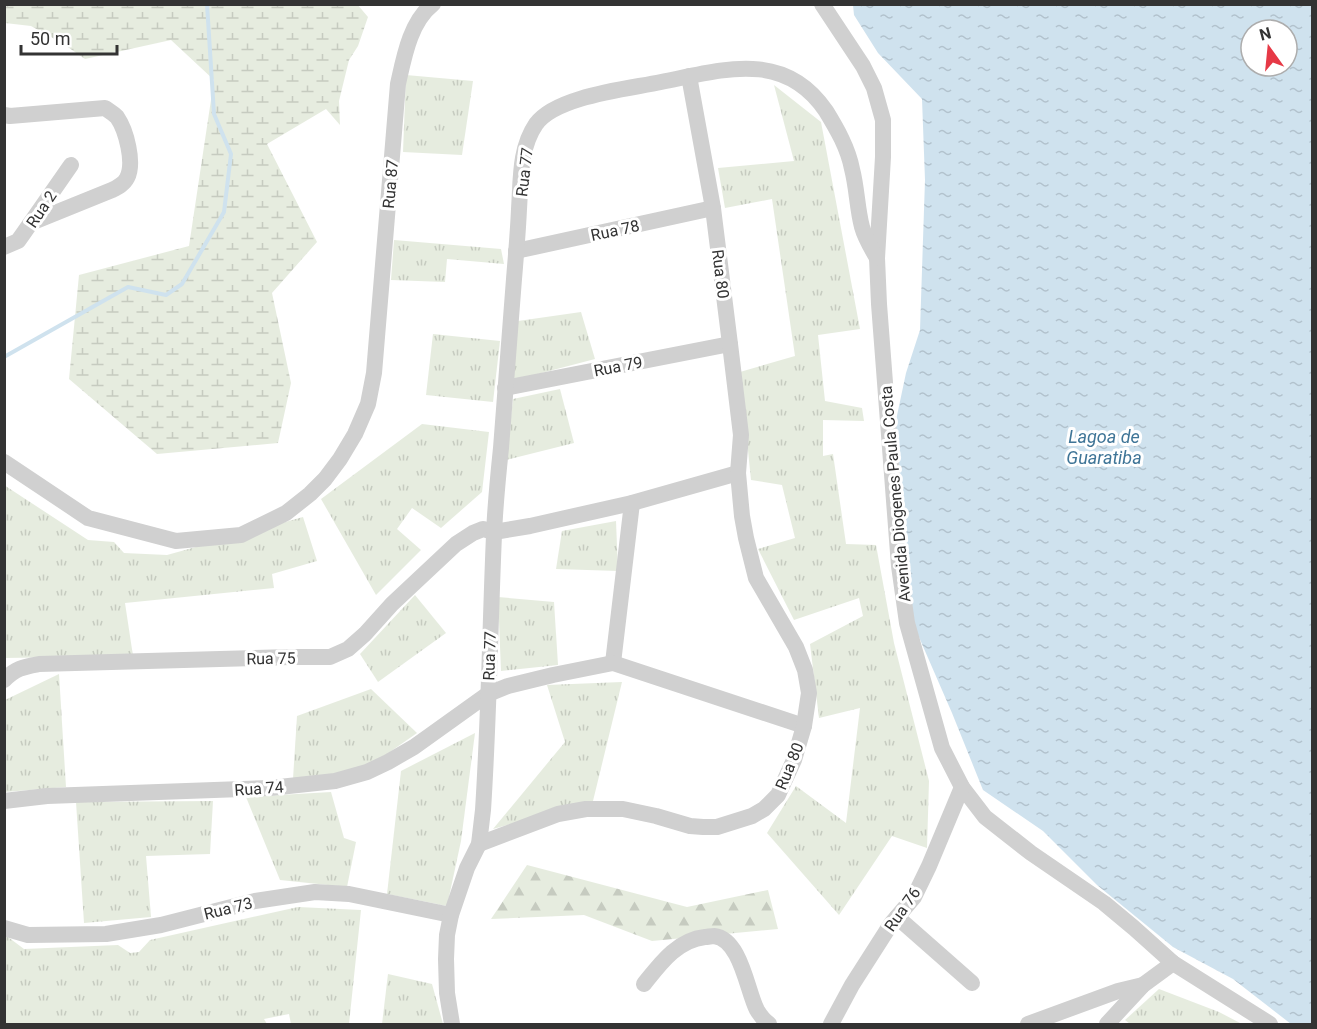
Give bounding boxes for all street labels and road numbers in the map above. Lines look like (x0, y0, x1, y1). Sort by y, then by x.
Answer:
street label: Rua 77 (512, 146, 537, 198)
street label: Rua 87 (379, 159, 402, 209)
street label: Rua 2 (22, 187, 61, 231)
street label: Rua 78 (589, 216, 641, 245)
street label: Rua 80 (708, 248, 733, 300)
street label: Rua 79 (592, 352, 644, 381)
street label: Avenida Diogenes Paula Costa (877, 385, 914, 603)
street label: Rua 77 (479, 631, 500, 681)
street label: Rua 75 (246, 649, 296, 668)
street label: Rua 80 (771, 740, 808, 793)
street label: Rua 74 (234, 777, 284, 800)
street label: Rua 76 (880, 884, 924, 935)
street label: Rua 73 (202, 893, 254, 924)

